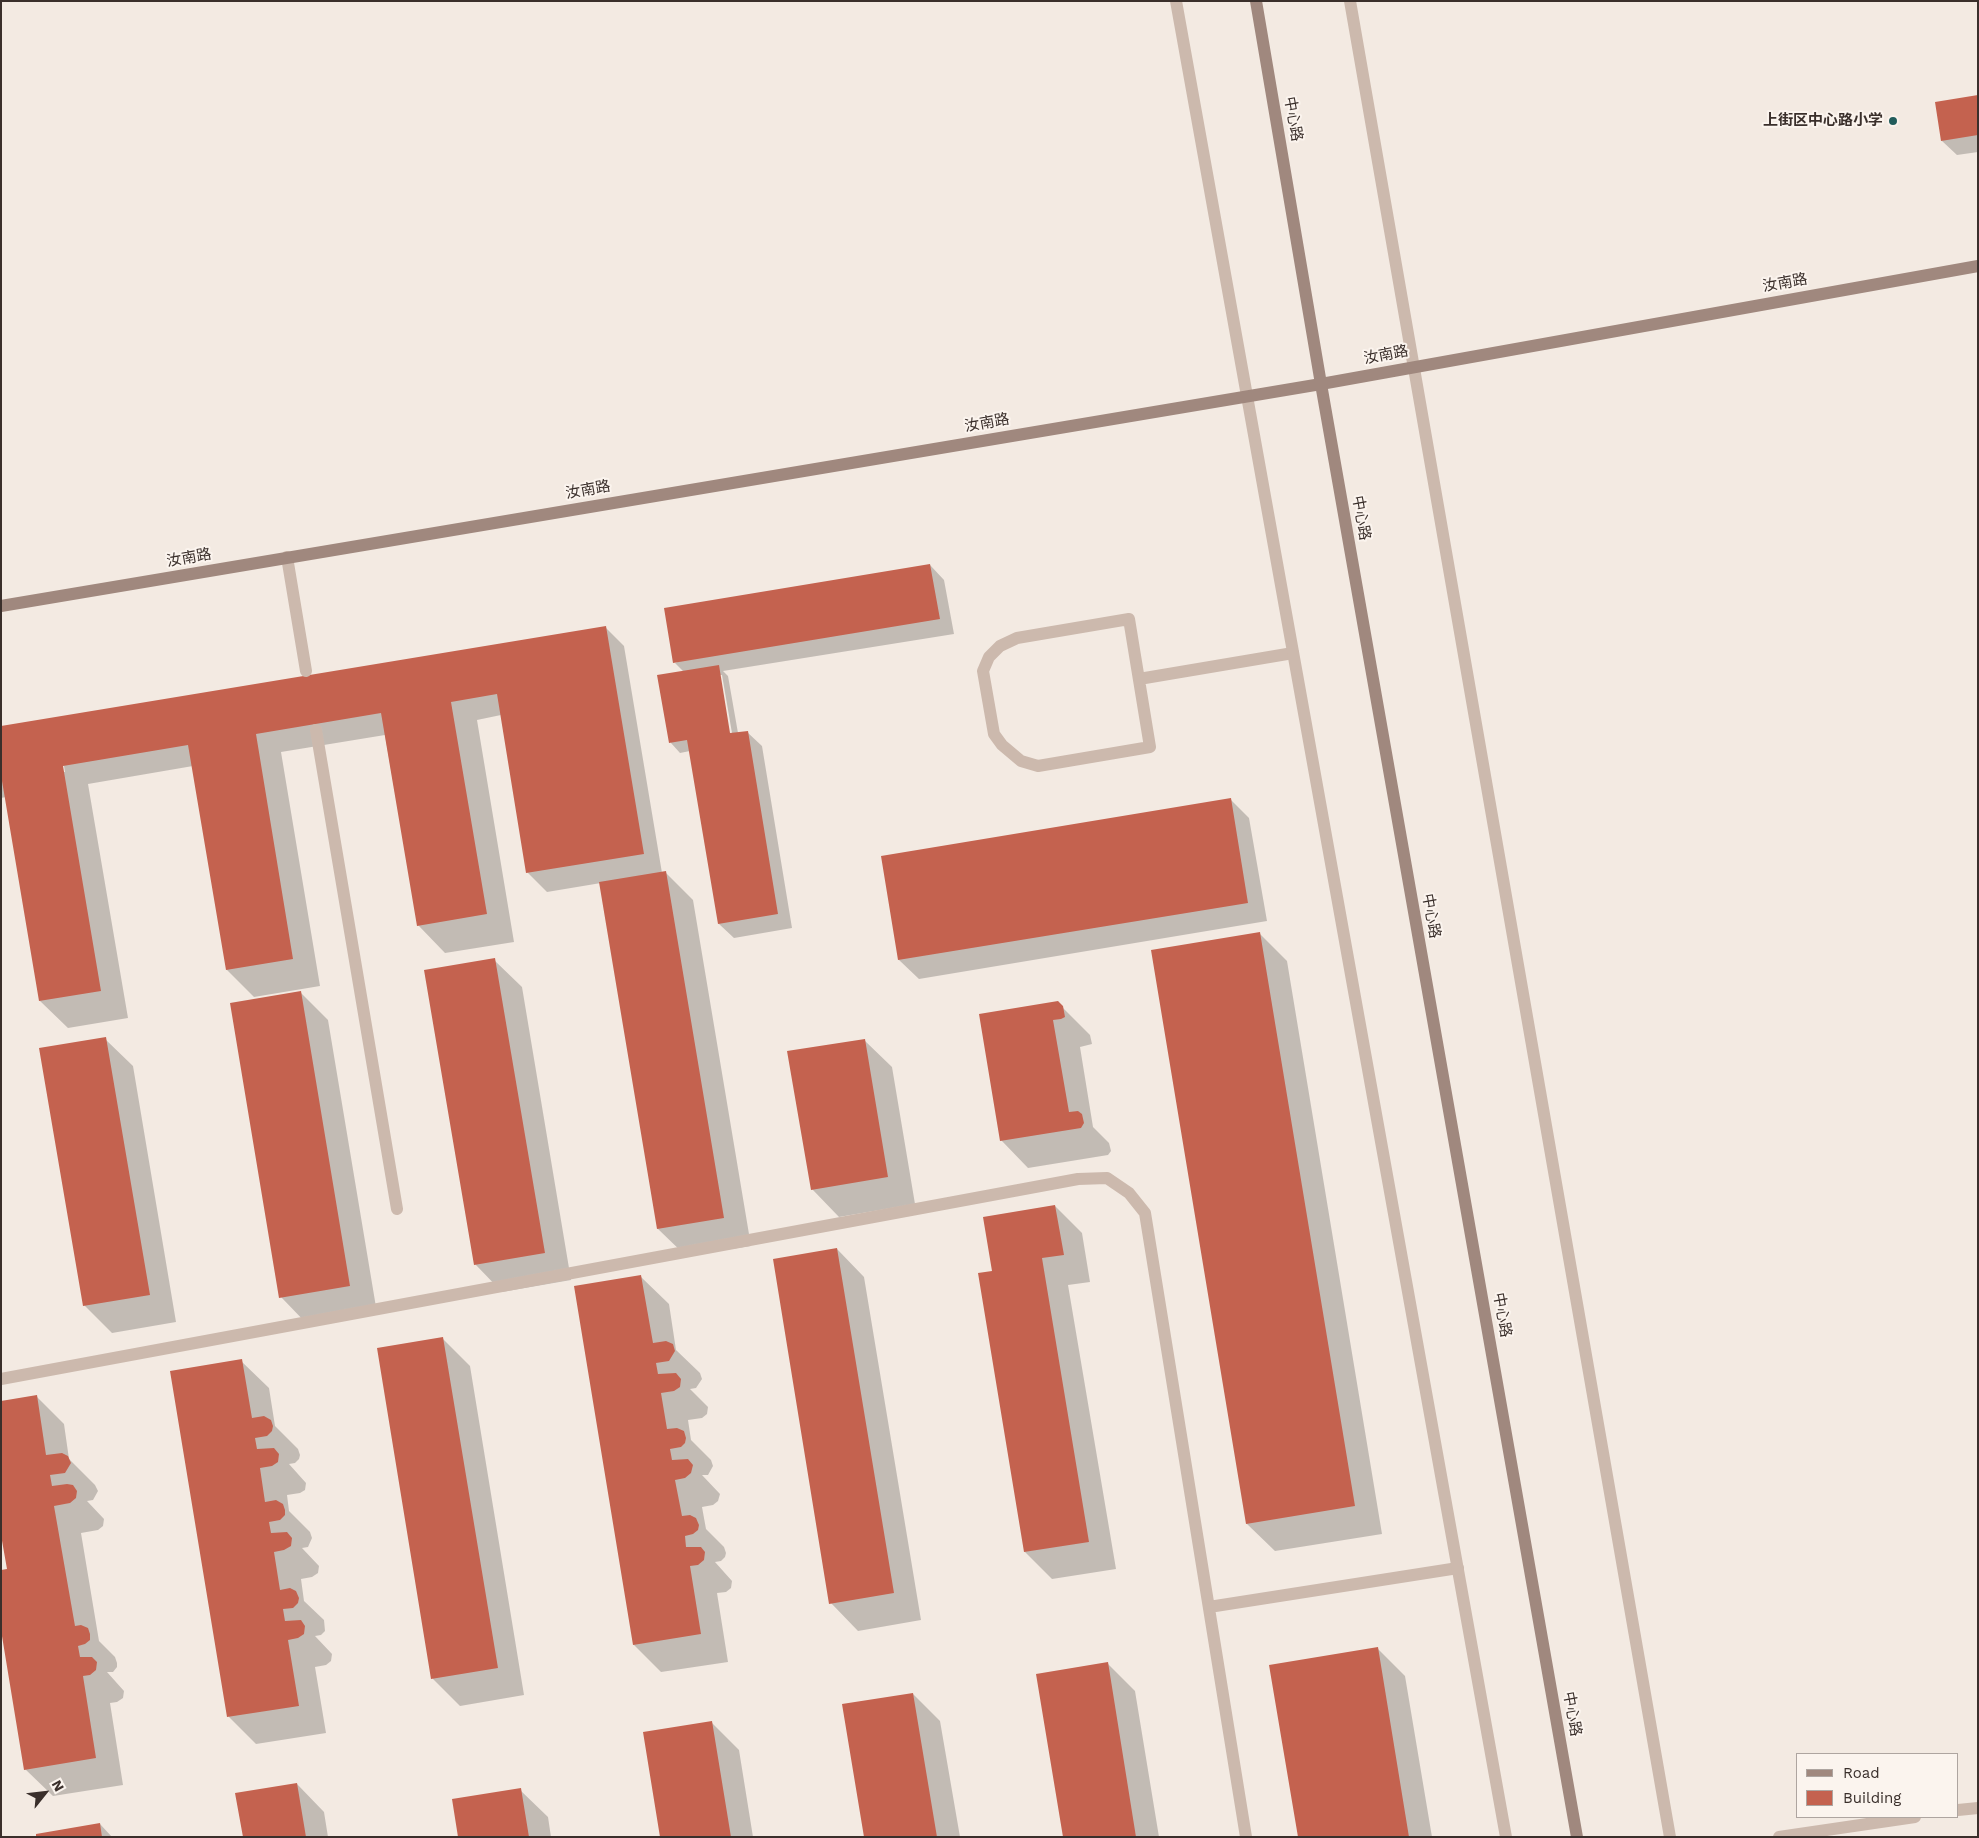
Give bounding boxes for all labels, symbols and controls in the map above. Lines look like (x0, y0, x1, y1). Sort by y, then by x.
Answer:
street label: 中心路 (1280, 95, 1306, 143)
place label: 上街区中心路小学 (1763, 112, 1883, 130)
marker: 上街区中心路小学 (1887, 115, 1899, 127)
street label: 汝南路 (1761, 270, 1809, 296)
street label: 汝南路 (1362, 342, 1410, 368)
street label: 汝南路 (963, 410, 1011, 436)
street label: 汝南路 (564, 477, 612, 503)
street label: 中心路 (1348, 494, 1374, 542)
street label: 汝南路 (165, 545, 213, 571)
street label: 中心路 (1418, 892, 1444, 940)
street label: 中心路 (1489, 1291, 1515, 1339)
street label: 中心路 (1559, 1690, 1585, 1738)
legend (1796, 1753, 1959, 1818)
text: Road (1843, 1764, 1880, 1782)
north arrow (20, 1768, 70, 1818)
text: N (49, 1777, 68, 1794)
text: Building (1843, 1789, 1901, 1807)

